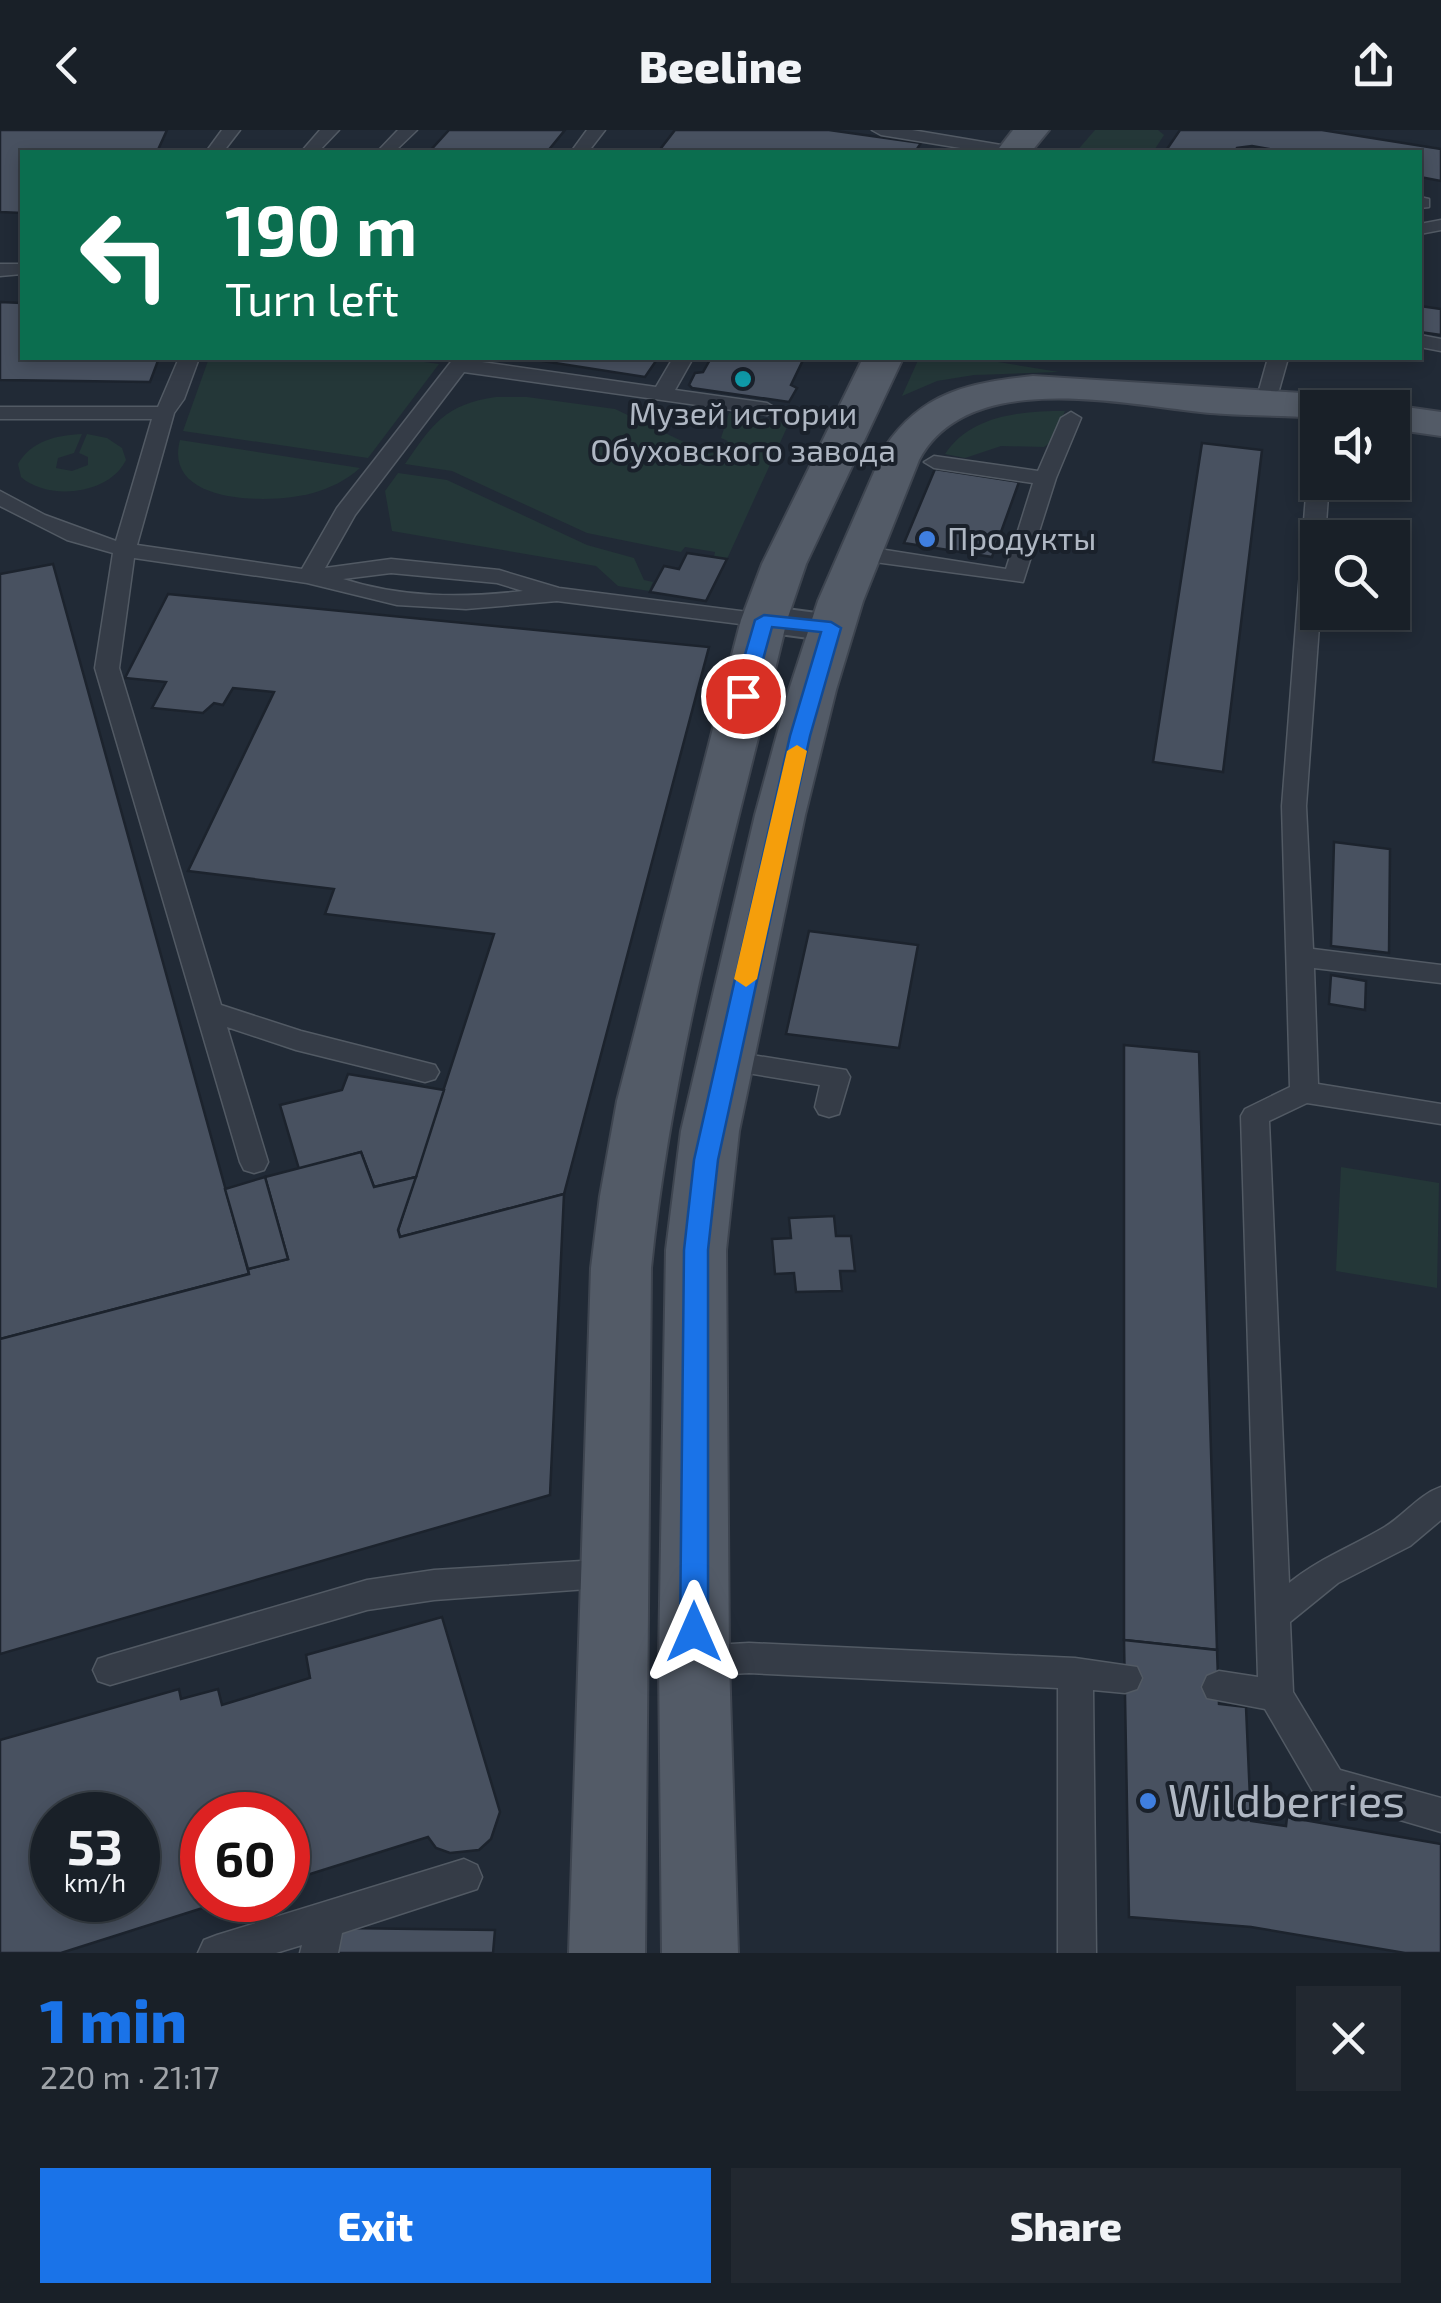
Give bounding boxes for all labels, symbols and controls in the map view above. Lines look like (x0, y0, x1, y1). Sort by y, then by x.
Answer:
icon: back (40, 38, 95, 93)
text: Beeline (639, 38, 802, 92)
icon: share (1346, 38, 1401, 93)
text: 190 m (225, 186, 418, 270)
icon: left (60, 190, 190, 320)
text: Turn left (225, 271, 399, 325)
marker: Музей истории Обуховского завода (732, 368, 754, 390)
map controls (1300, 390, 1410, 630)
button: sound (1300, 390, 1410, 500)
place label: Музей истории Обуховского завода (590, 393, 896, 469)
place label: Продукты (947, 518, 1096, 557)
button: search (1300, 520, 1410, 630)
marker: Продукты (916, 528, 938, 550)
pin (701, 654, 786, 739)
icon: arrive (716, 669, 771, 724)
position arrow (642, 1580, 746, 1684)
place label: Wildberries (1168, 1772, 1405, 1826)
marker: Wildberries (1137, 1790, 1159, 1812)
speed limit sign: 60 (180, 1792, 310, 1922)
text: 53 (67, 1815, 123, 1875)
text: km/h (64, 1867, 126, 1897)
text: 1 min (40, 1983, 187, 2055)
button: close (1296, 1986, 1401, 2091)
text: 220 m · 21:17 (40, 2057, 220, 2095)
button: Exit (40, 2168, 711, 2283)
button: Share (731, 2168, 1401, 2283)

